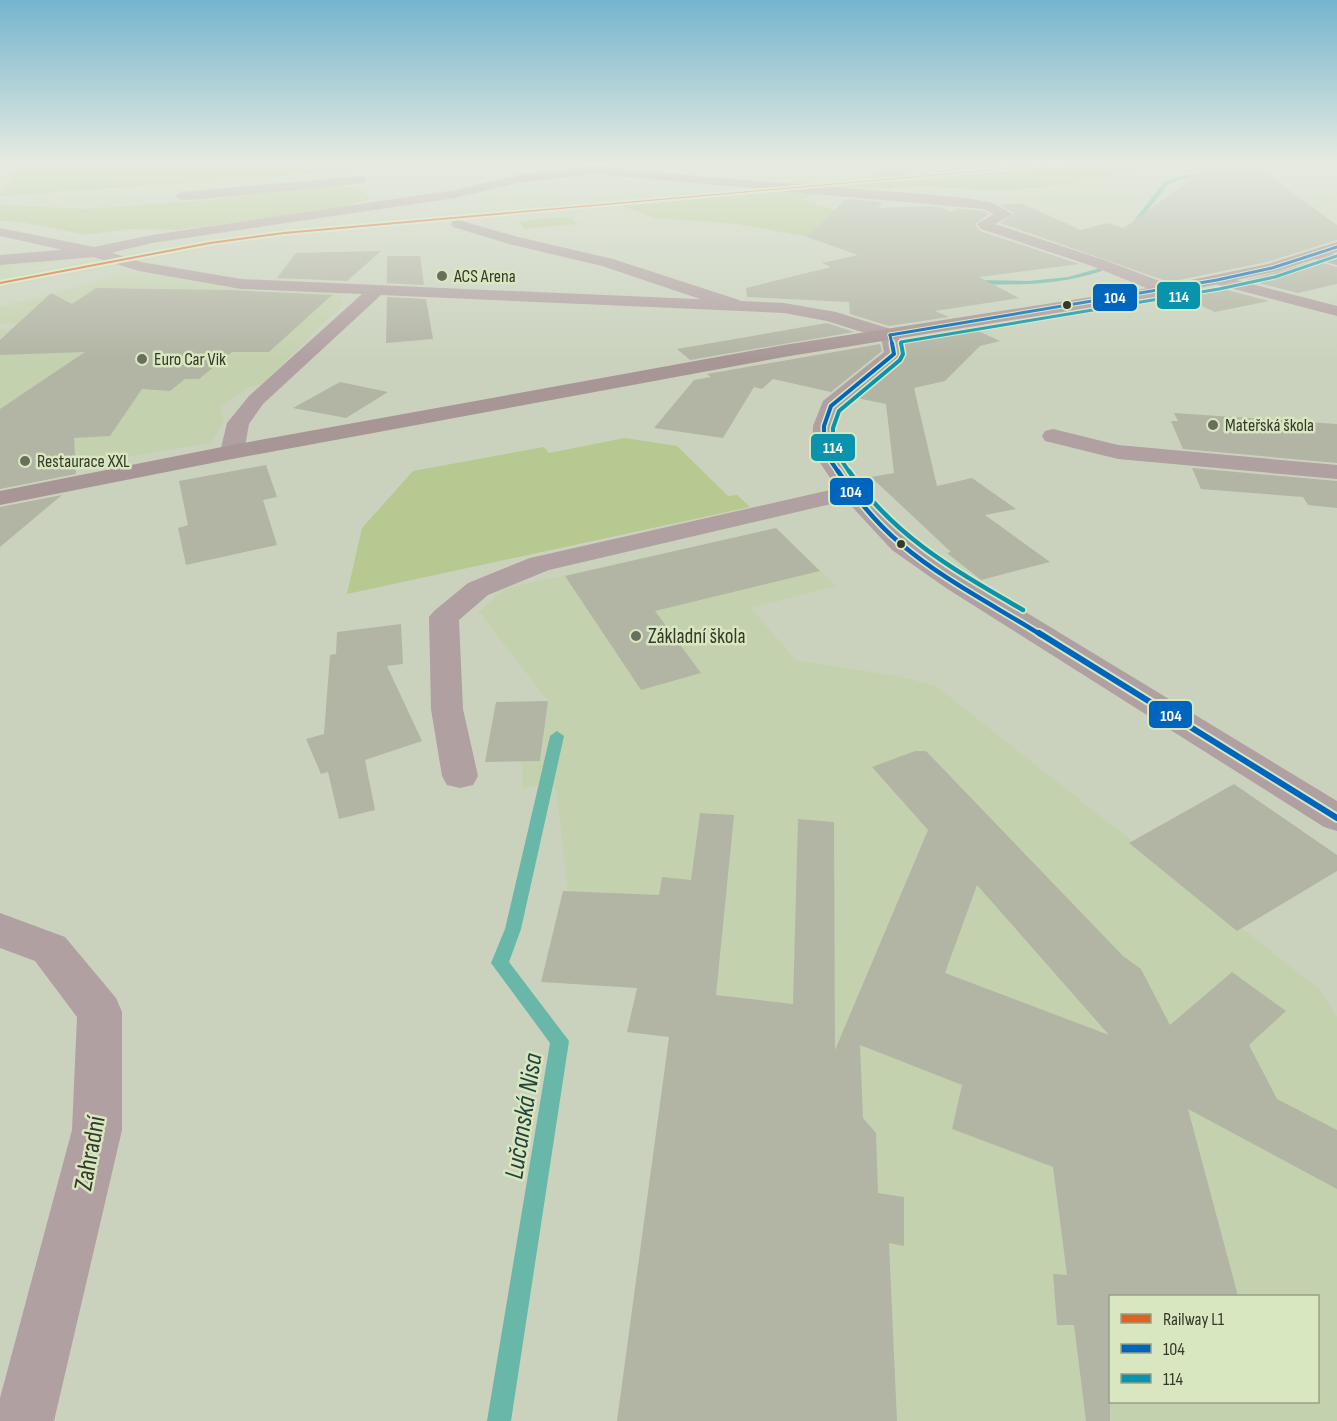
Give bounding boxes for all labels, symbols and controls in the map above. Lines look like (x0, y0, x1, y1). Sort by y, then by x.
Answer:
place label: ACS Arena (453, 266, 516, 287)
marker: ACS Arena (435, 269, 449, 283)
line badge: 114 (1156, 281, 1201, 310)
line badge: 104 (1092, 283, 1138, 312)
text: 114 (1169, 288, 1190, 307)
text: 104 (1104, 289, 1126, 308)
unlabelled marker (1061, 299, 1073, 311)
place label: Euro Car Vik (154, 349, 226, 370)
marker: Euro Car Vik (135, 352, 149, 366)
place label: Mateřská škola (1225, 415, 1314, 436)
marker: Mateřská škola (1206, 418, 1220, 432)
line badge: 114 (810, 433, 856, 462)
text: 114 (823, 439, 844, 458)
place label: Restaurace XXL (37, 451, 130, 472)
marker: Restaurace XXL (18, 454, 32, 468)
line badge: 104 (829, 477, 874, 506)
text: 104 (840, 483, 862, 502)
unlabelled marker (895, 538, 907, 550)
place label: Základní škola (648, 624, 745, 649)
marker: Základní škola (629, 629, 643, 643)
line badge: 104 (1148, 700, 1193, 729)
text: 104 (1160, 707, 1182, 726)
water label: Lučanská Nisa (498, 1051, 550, 1181)
street label: Zahradní (68, 1113, 113, 1193)
legend (1109, 1295, 1319, 1403)
text: Railway L1 (1163, 1309, 1225, 1330)
text: 104 (1163, 1339, 1185, 1360)
text: 114 (1163, 1369, 1184, 1390)

